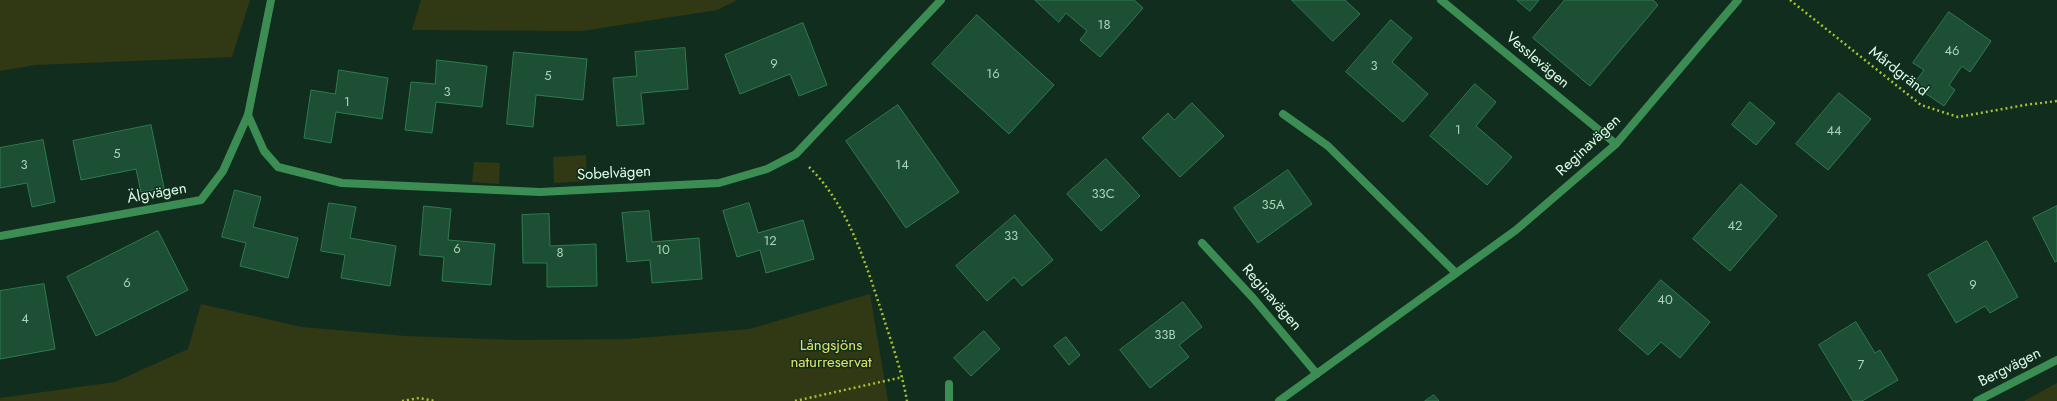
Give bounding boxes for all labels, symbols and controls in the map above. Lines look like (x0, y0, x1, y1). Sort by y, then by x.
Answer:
house number: 18 (1098, 18, 1110, 34)
street label: Vesslevägen (1502, 29, 1572, 93)
street label: Mårdgränd (1865, 43, 1931, 101)
house number: 46 (1944, 44, 1960, 60)
house number: 9 (770, 57, 778, 73)
house number: 3 (1370, 59, 1378, 75)
house number: 16 (986, 67, 1000, 83)
house number: 5 (544, 69, 552, 85)
house number: 3 (443, 85, 451, 101)
house number: 1 (344, 95, 350, 111)
street label: Reginavägen (1553, 112, 1625, 180)
house number: 1 (1455, 123, 1461, 139)
house number: 44 (1826, 124, 1842, 140)
house number: 5 (113, 147, 121, 163)
house number: 3 (20, 158, 28, 174)
house number: 14 (895, 158, 909, 174)
street label: Sobelvägen (576, 163, 652, 185)
street label: Älgvägen (126, 180, 188, 208)
house number: 33C (1091, 187, 1115, 203)
house number: 35A (1261, 198, 1285, 214)
house number: 42 (1728, 219, 1742, 235)
house number: 33 (1004, 229, 1018, 245)
house number: 12 (763, 234, 777, 250)
house number: 6 (453, 242, 461, 258)
house number: 10 (656, 243, 670, 259)
house number: 8 (556, 246, 564, 262)
street label: Reginavägen (1237, 261, 1305, 335)
house number: 6 (123, 276, 131, 292)
house number: 9 (1969, 278, 1977, 294)
house number: 40 (1657, 293, 1673, 309)
house number: 4 (21, 312, 29, 328)
house number: 33B (1154, 328, 1176, 344)
park label: Långsjöns naturreservat (790, 337, 872, 372)
street label: Bergvägen (1976, 345, 2044, 391)
house number: 7 (1858, 358, 1864, 374)

